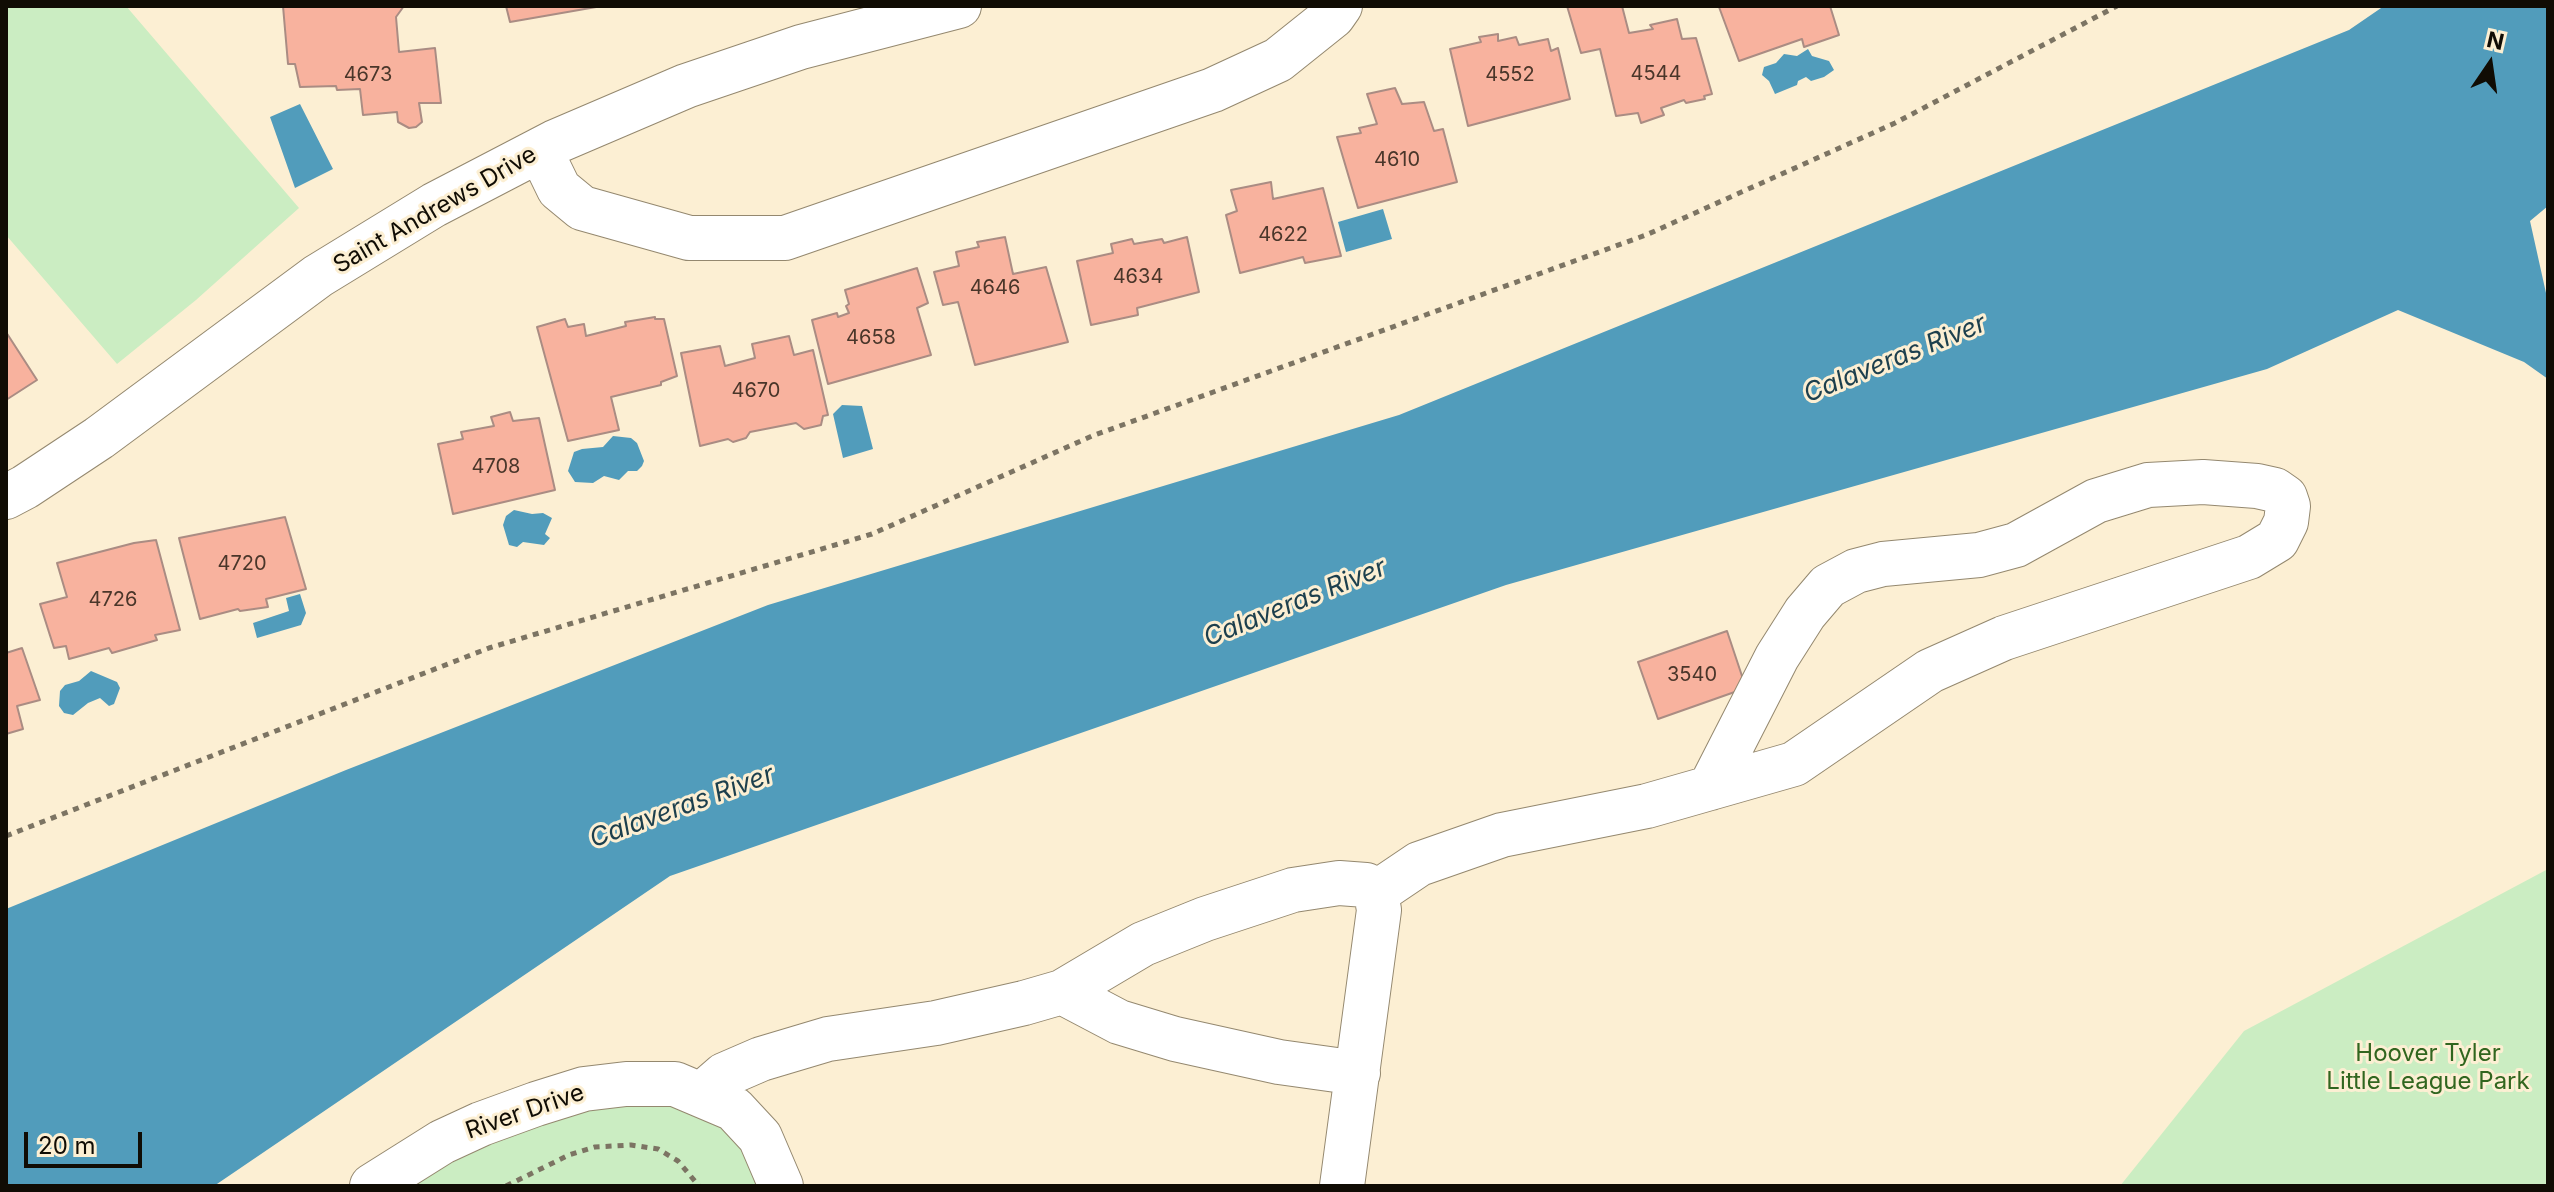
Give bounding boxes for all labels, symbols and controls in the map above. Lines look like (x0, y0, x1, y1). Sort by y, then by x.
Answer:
north arrow (2450, 24, 2530, 104)
text: N (2484, 26, 2506, 55)
house number: 4544 (1631, 62, 1681, 86)
house number: 4673 (344, 63, 392, 87)
house number: 4552 (1485, 63, 1535, 87)
street label: Saint Andrews Drive (328, 140, 542, 280)
house number: 4610 (1374, 148, 1420, 172)
house number: 4622 (1258, 223, 1308, 247)
house number: 4634 (1113, 265, 1163, 289)
house number: 4646 (970, 276, 1020, 300)
water label: Calaveras River (1799, 308, 1991, 410)
house number: 4658 (846, 326, 896, 350)
house number: 4670 (732, 379, 780, 403)
house number: 4708 (472, 455, 520, 479)
house number: 4720 (217, 552, 267, 576)
water label: Calaveras River (1199, 552, 1391, 654)
house number: 4726 (89, 588, 137, 612)
house number: 3540 (1667, 663, 1717, 687)
water label: Calaveras River (585, 759, 779, 855)
park label: Hoover Tyler Little League Park (2326, 1040, 2530, 1096)
street label: River Drive (462, 1078, 588, 1146)
scale bar (28, 1116, 146, 1166)
text: 20 m (38, 1131, 96, 1160)

